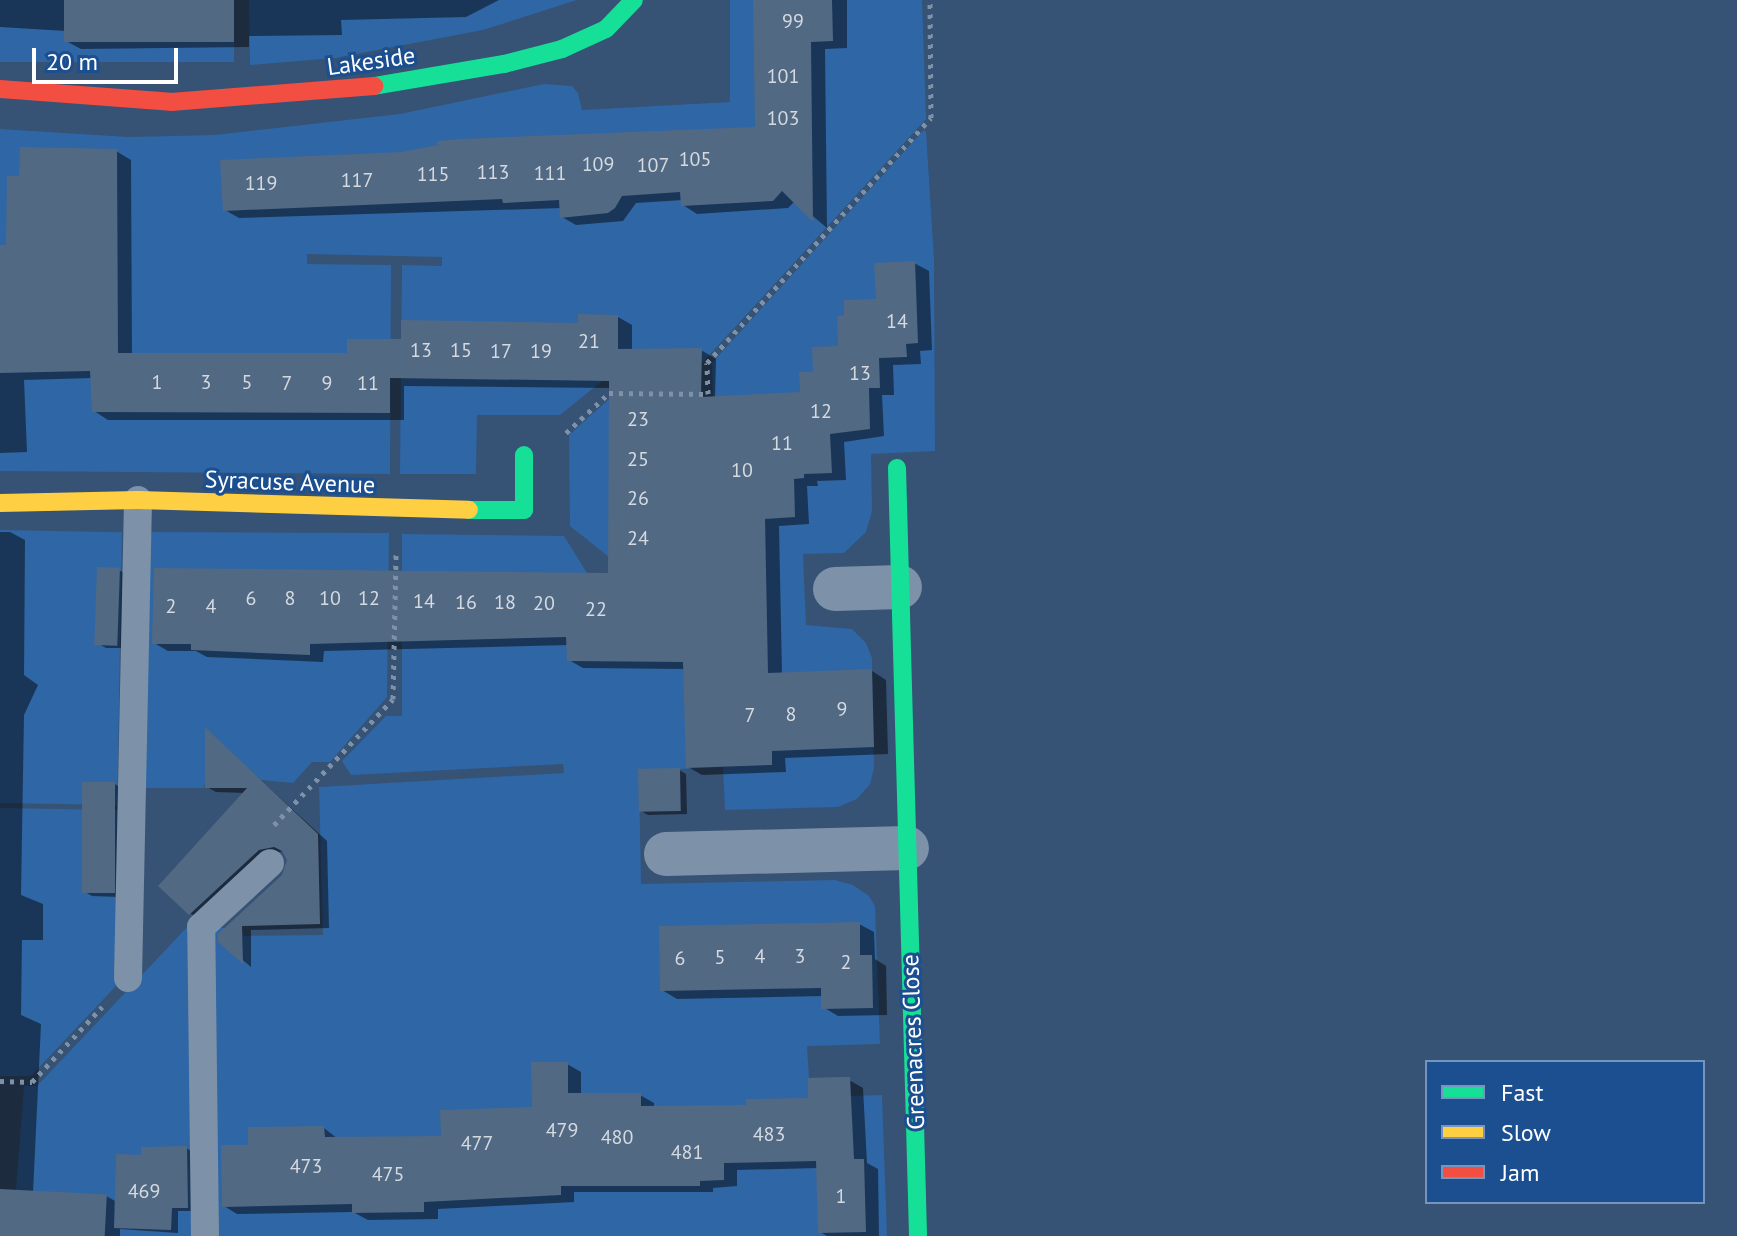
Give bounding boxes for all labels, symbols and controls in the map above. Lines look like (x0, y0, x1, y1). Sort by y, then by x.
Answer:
house number: 99 (782, 9, 804, 33)
scale bar (36, 32, 182, 82)
street label: Lakeside (325, 41, 417, 81)
text: 20 m (46, 46, 98, 77)
house number: 101 (767, 64, 799, 88)
house number: 103 (767, 106, 799, 130)
house number: 105 (679, 147, 711, 171)
house number: 109 (582, 152, 614, 176)
house number: 107 (637, 153, 669, 177)
house number: 113 (477, 160, 509, 184)
house number: 111 (534, 161, 566, 185)
house number: 115 (417, 162, 449, 186)
house number: 117 (341, 168, 373, 192)
house number: 119 (245, 171, 277, 195)
house number: 14 (886, 309, 908, 333)
house number: 21 (578, 329, 600, 353)
house number: 13 (410, 338, 432, 362)
house number: 15 (450, 338, 472, 362)
house number: 17 (490, 339, 512, 363)
house number: 19 (530, 339, 552, 363)
house number: 13 (849, 361, 871, 385)
house number: 1 (152, 370, 162, 394)
house number: 3 (201, 370, 211, 394)
house number: 5 (242, 370, 252, 394)
house number: 7 (282, 371, 292, 395)
house number: 9 (322, 371, 332, 395)
house number: 11 (357, 371, 379, 395)
house number: 12 (810, 399, 832, 423)
house number: 23 (627, 407, 649, 431)
house number: 11 (771, 431, 793, 455)
house number: 25 (627, 447, 649, 471)
house number: 10 (731, 458, 753, 482)
street label: Syracuse Avenue (204, 465, 376, 499)
house number: 26 (627, 486, 649, 510)
house number: 24 (627, 526, 649, 550)
house number: 6 (246, 586, 256, 610)
house number: 8 (285, 586, 295, 610)
house number: 10 (319, 586, 341, 610)
house number: 12 (358, 586, 380, 610)
house number: 14 (413, 589, 435, 613)
house number: 16 (455, 590, 477, 614)
house number: 18 (494, 590, 516, 614)
house number: 20 (533, 591, 555, 615)
house number: 2 (166, 594, 176, 618)
house number: 4 (206, 594, 216, 618)
house number: 22 (585, 597, 607, 621)
house number: 9 (837, 697, 847, 721)
house number: 8 (786, 702, 796, 726)
house number: 7 (745, 703, 755, 727)
house number: 4 (755, 944, 765, 968)
house number: 3 (795, 944, 805, 968)
house number: 5 (715, 945, 725, 969)
house number: 6 (675, 946, 685, 970)
house number: 2 (841, 950, 851, 974)
street label: Greenacres Close (896, 954, 930, 1130)
legend (1425, 1060, 1705, 1204)
text: Fast (1501, 1077, 1544, 1108)
text: Slow (1501, 1117, 1551, 1148)
house number: 479 (546, 1118, 578, 1142)
house number: 483 (753, 1122, 785, 1146)
house number: 480 (601, 1125, 633, 1149)
house number: 477 (461, 1131, 493, 1155)
house number: 481 (671, 1140, 703, 1164)
house number: 473 (290, 1154, 322, 1178)
text: Jam (1501, 1157, 1539, 1188)
house number: 475 (372, 1162, 404, 1186)
house number: 469 (128, 1179, 160, 1203)
house number: 1 (836, 1184, 846, 1208)

